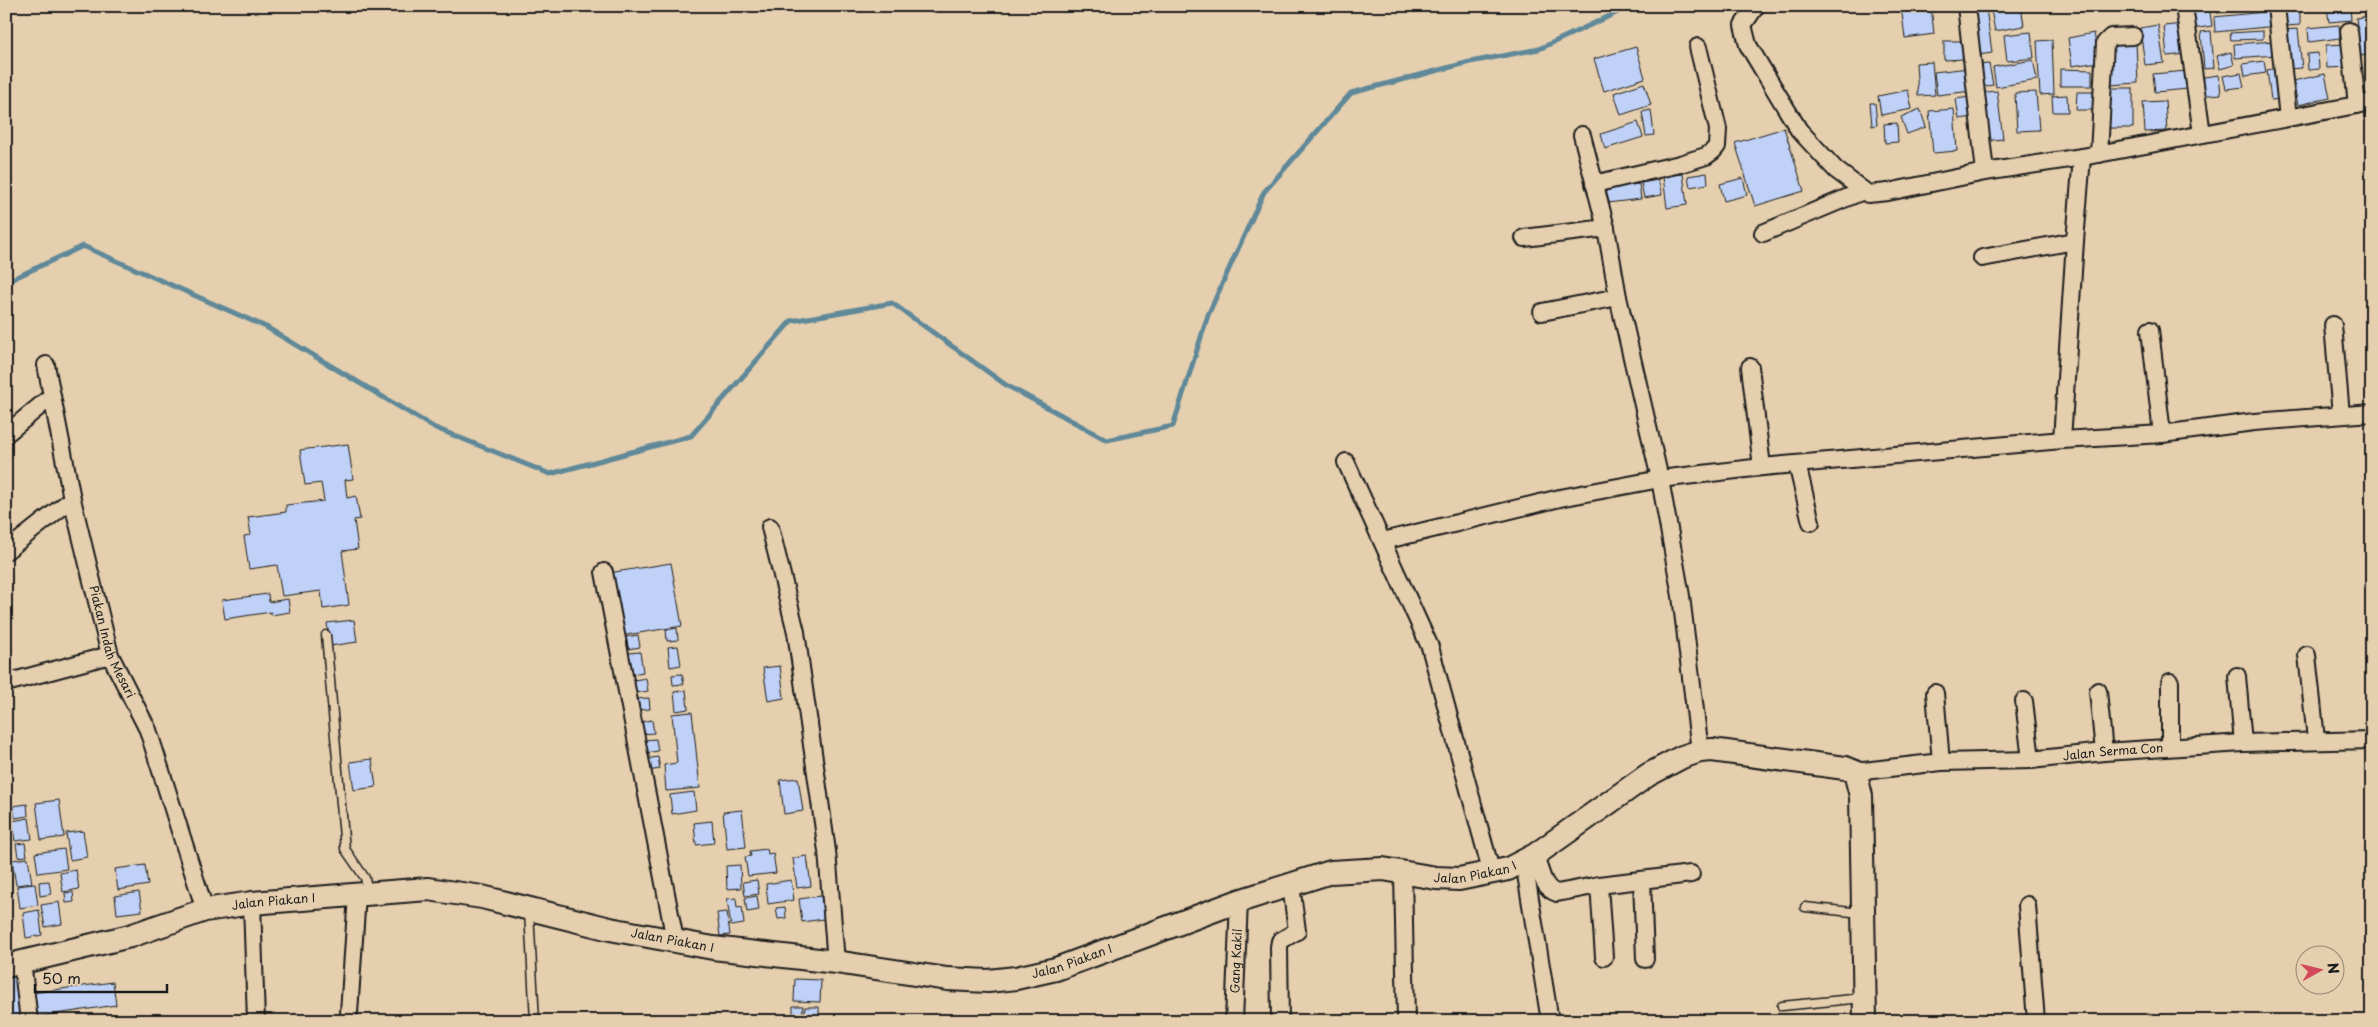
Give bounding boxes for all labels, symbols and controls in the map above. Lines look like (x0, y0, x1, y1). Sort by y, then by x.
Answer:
street label: Piakan Indah Mesari (85, 583, 140, 701)
street label: Jalan Serma Con (2062, 738, 2164, 764)
street label: Jalan Piakan I (1433, 856, 1520, 887)
street label: Jalan Piakan I (230, 888, 316, 914)
street label: Jalan Piakan I (630, 923, 716, 956)
street label: Gang Kakil (1225, 928, 1246, 994)
street label: Jalan Piakan I (1030, 939, 1115, 982)
north arrow (2296, 944, 2346, 994)
text: N (2322, 961, 2345, 975)
scale bar (35, 962, 168, 994)
text: 50 m (42, 966, 81, 989)

